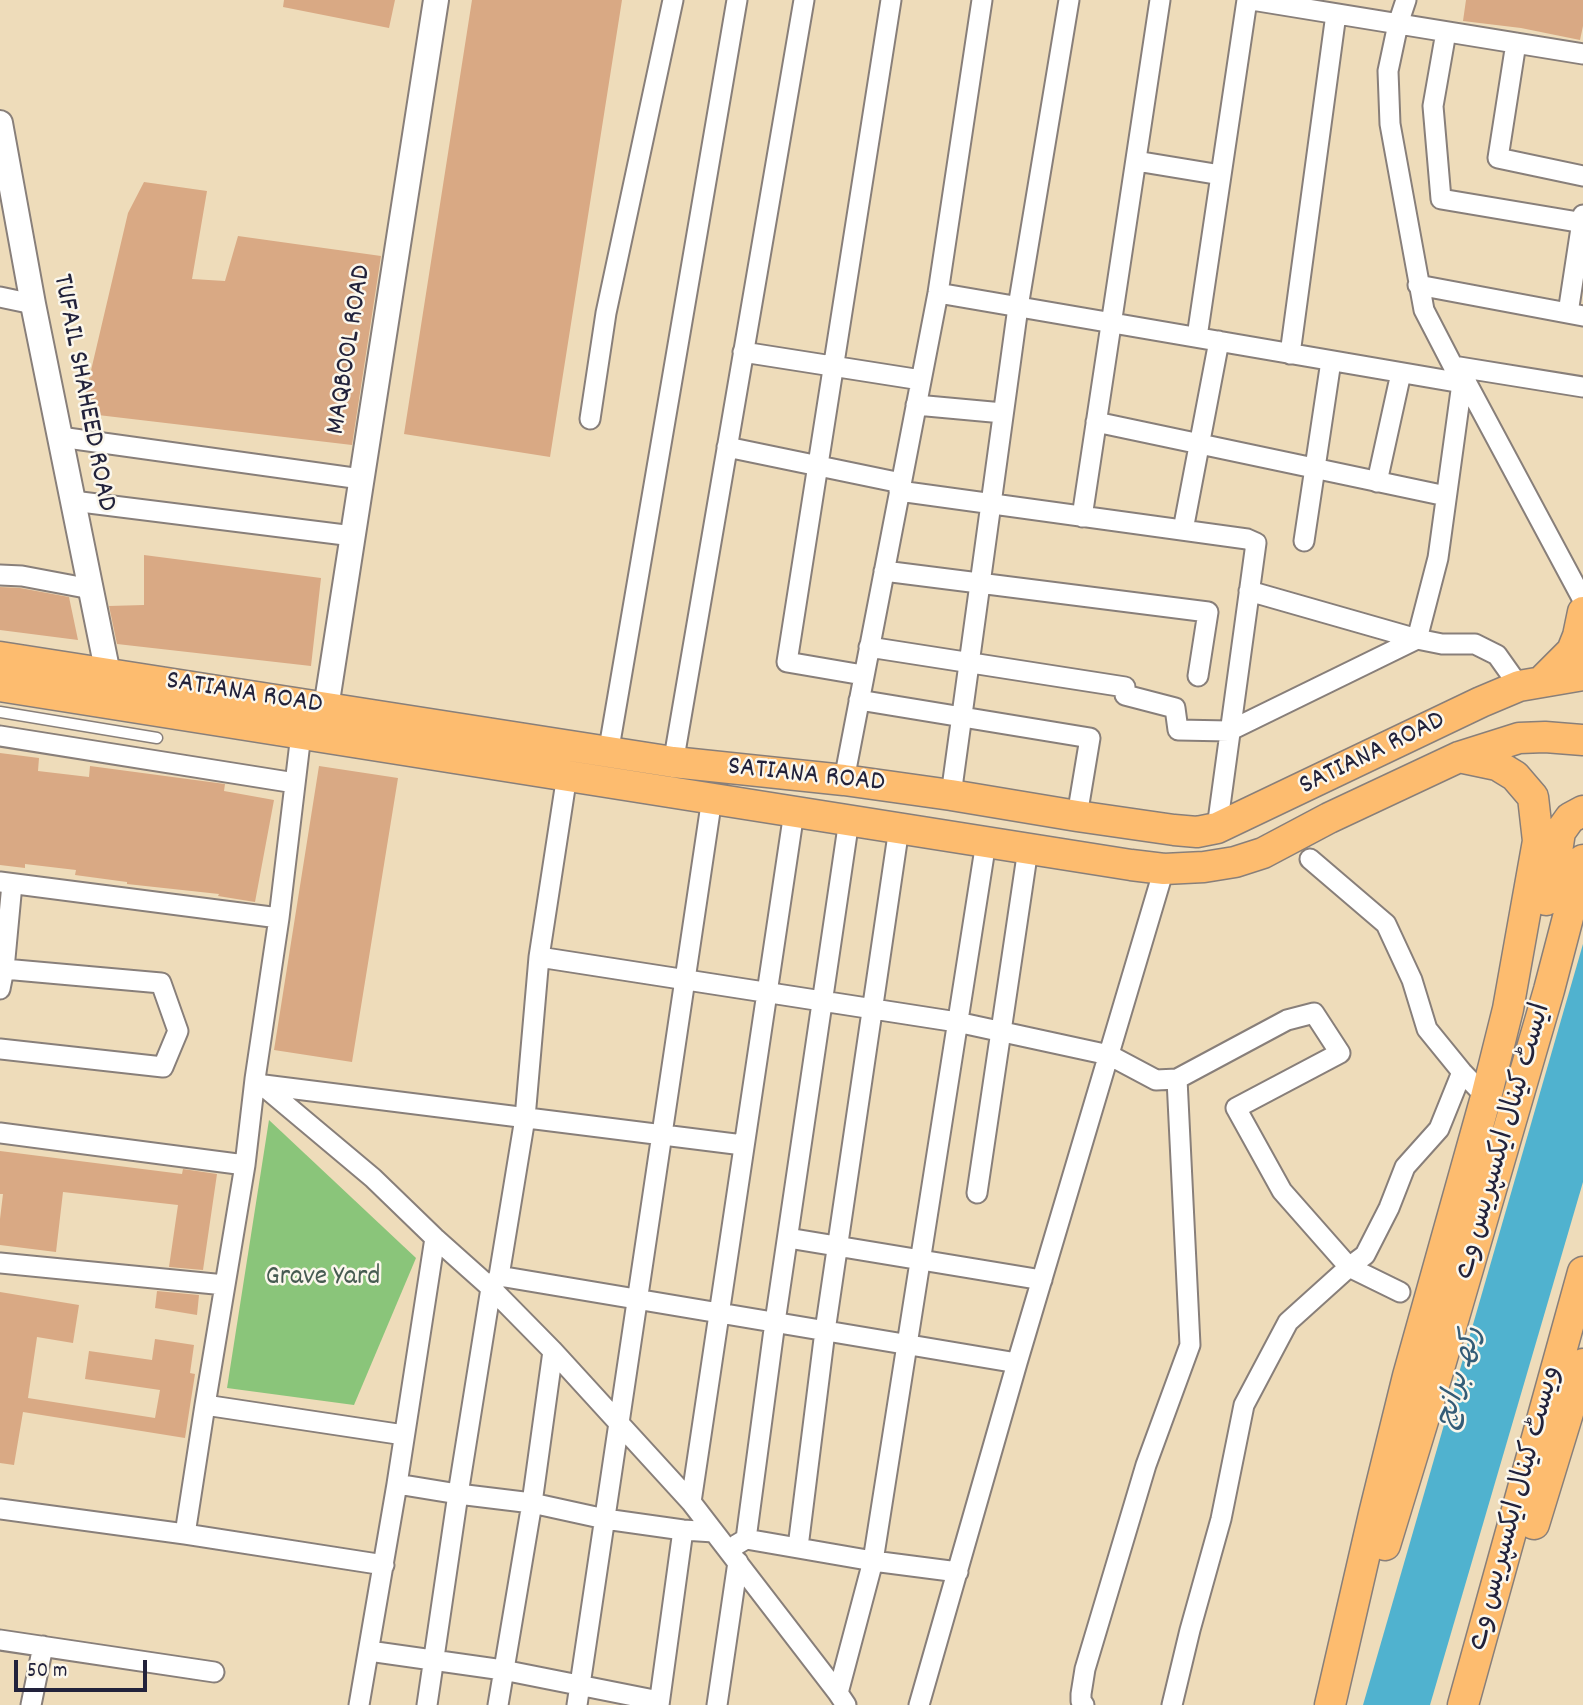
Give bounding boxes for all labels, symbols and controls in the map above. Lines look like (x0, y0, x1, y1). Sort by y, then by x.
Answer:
street label: MAQBOOL ROAD (321, 263, 381, 437)
street label: TUFAIL SHAHEED ROAD (43, 271, 121, 515)
street label: SATIANA ROAD (163, 666, 325, 724)
street label: SATIANA ROAD (1295, 705, 1451, 805)
street label: SATIANA ROAD (726, 752, 886, 802)
street label: ایسٹ کینال ایکسپریس وے (1449, 1000, 1561, 1284)
park label: Grave Yard (266, 1262, 380, 1296)
water label: رکھ برانچ (1430, 1323, 1494, 1433)
street label: ویسٹ کینال ایکسپریس وے (1463, 1363, 1571, 1655)
scale bar (18, 1646, 150, 1690)
text: 50 m (27, 1657, 67, 1687)

